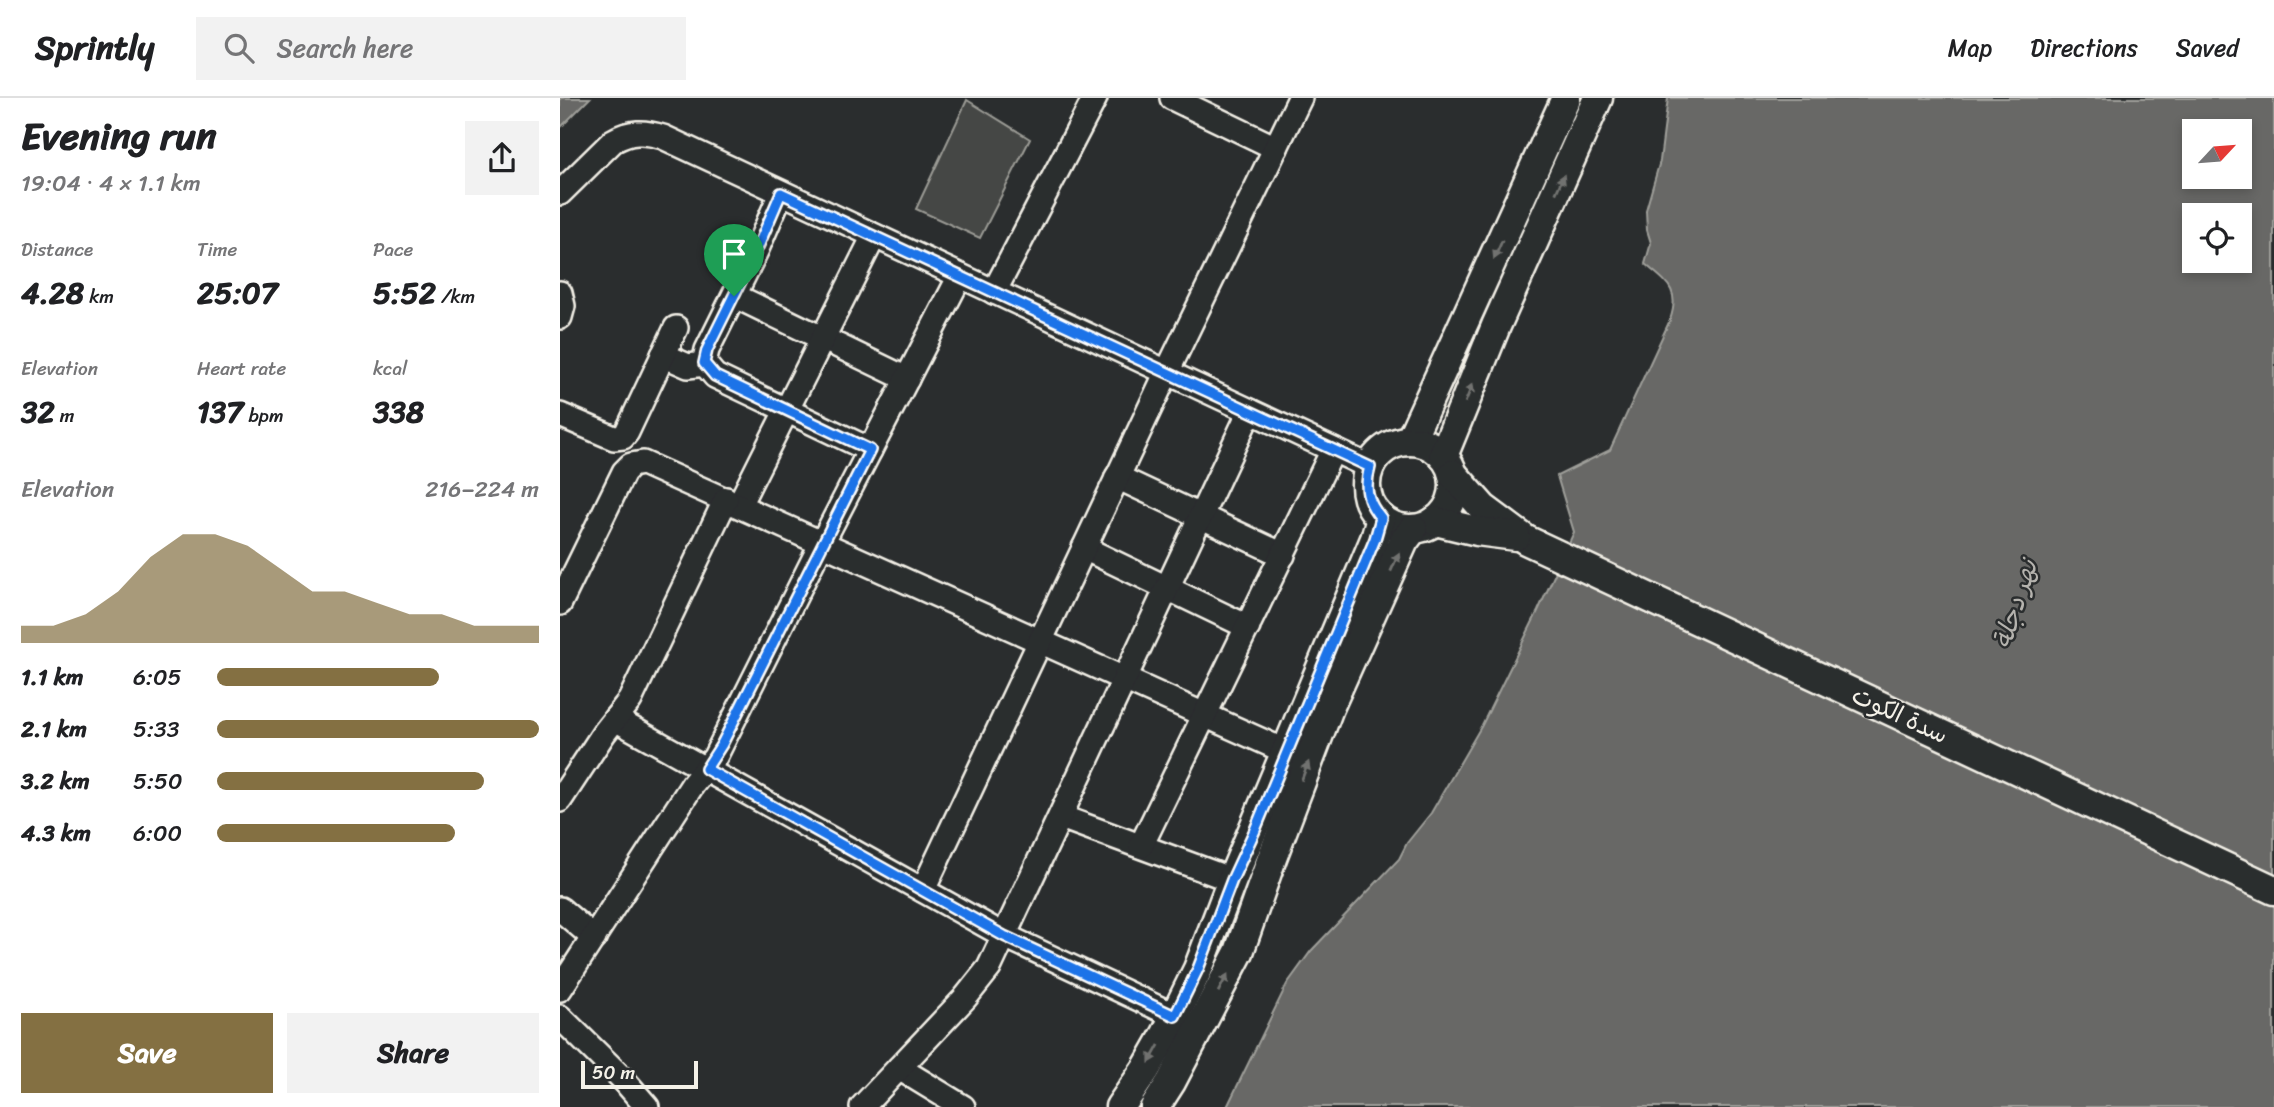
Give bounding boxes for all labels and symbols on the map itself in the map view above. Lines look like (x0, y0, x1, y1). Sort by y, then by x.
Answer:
north arrow (2182, 119, 2252, 189)
one-way arrow (1555, 174, 1566, 195)
pin (704, 224, 764, 296)
one-way arrow (1492, 240, 1504, 260)
one-way arrow (1463, 382, 1474, 403)
water label: نهر دجلة (1979, 551, 2052, 654)
one-way arrow (1389, 552, 1401, 572)
street label: سدة الكوت (1845, 674, 1955, 756)
one-way arrow (1300, 760, 1311, 781)
one-way arrow (1217, 973, 1229, 993)
one-way arrow (1148, 1045, 1160, 1064)
scale bar (581, 1058, 698, 1090)

